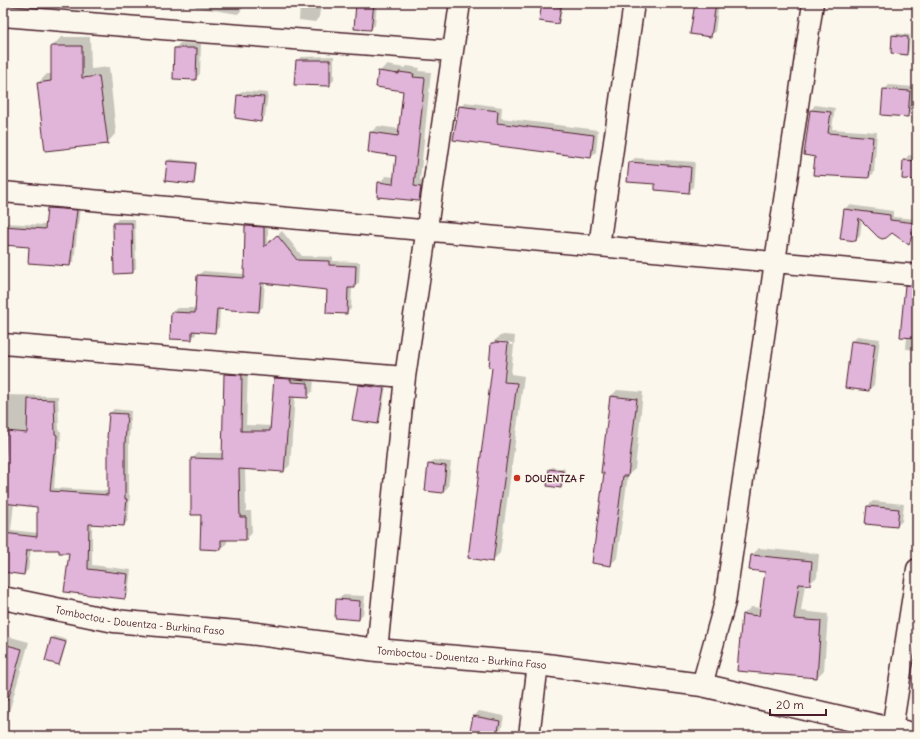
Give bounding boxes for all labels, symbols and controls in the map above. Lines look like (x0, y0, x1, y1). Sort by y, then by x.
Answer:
place label: DOUENTZA F (525, 472, 585, 485)
marker: DOUENTZA F (512, 473, 522, 483)
street label: Tomboctou - Douentza - Burkina Faso (54, 603, 225, 637)
street label: Tomboctou - Douentza - Burkina Faso (376, 644, 548, 672)
scale bar (770, 691, 826, 717)
text: 20 m (776, 697, 804, 712)

